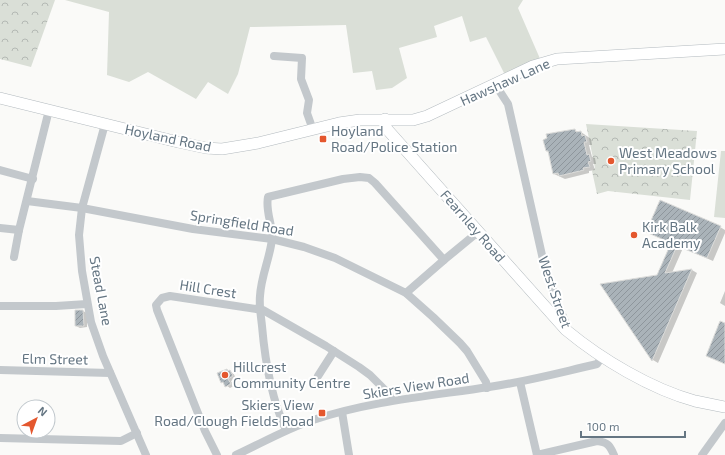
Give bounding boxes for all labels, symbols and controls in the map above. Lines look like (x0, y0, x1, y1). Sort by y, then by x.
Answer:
street label: Hawshaw Lane (457, 54, 552, 109)
street label: Hoyland Road (123, 120, 213, 155)
place label: Hoyland Road/Police Station (331, 122, 457, 155)
marker: Hoyland Road/Police Station (318, 134, 328, 144)
place label: West Meadows Primary School (619, 144, 717, 177)
marker: West Meadows Primary School (606, 156, 616, 166)
street label: Fearnley Road (437, 186, 509, 265)
street label: Springfield Road (189, 206, 295, 239)
place label: Kirk Balk Academy (642, 218, 701, 251)
marker: Kirk Balk Academy (629, 230, 639, 240)
street label: West Street (535, 254, 576, 330)
street label: Stead Lane (86, 255, 117, 327)
street label: Hill Crest (178, 276, 238, 301)
street label: Elm Street (22, 349, 88, 368)
place label: Hillcrest Community Centre (233, 358, 351, 391)
street label: Skiers View Road (361, 369, 470, 402)
marker: Hillcrest Community Centre (220, 370, 230, 380)
place label: Skiers View Road/Clough Fields Road (154, 396, 314, 429)
north arrow (16, 399, 56, 439)
text: N (36, 404, 50, 419)
marker: Skiers View Road/Clough Fields Road (317, 408, 327, 418)
scale bar (581, 413, 685, 439)
text: 100 m (587, 419, 619, 433)

